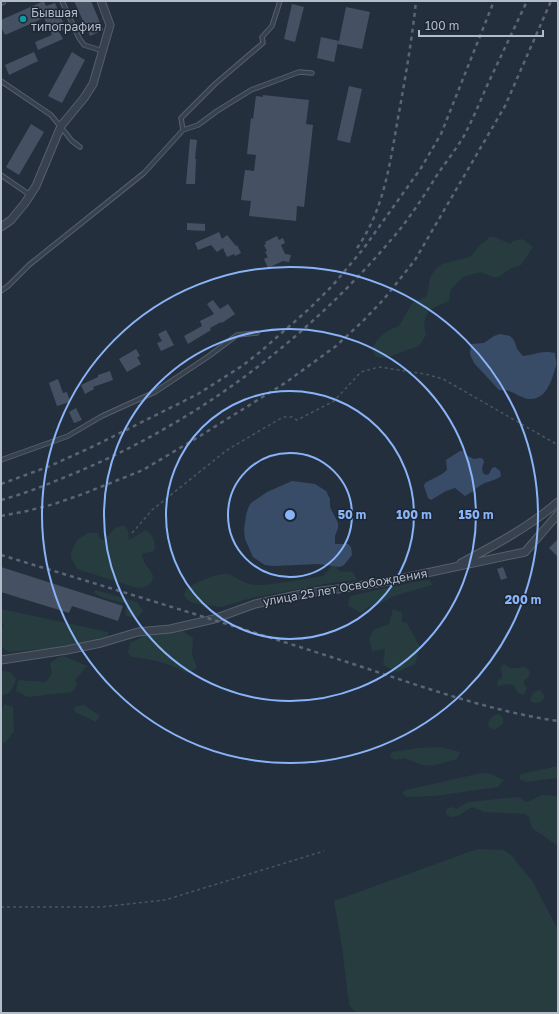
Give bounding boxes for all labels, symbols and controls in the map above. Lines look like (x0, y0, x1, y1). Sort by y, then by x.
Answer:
place label: Бывшая типография (31, 5, 101, 34)
scale bar (419, 12, 543, 38)
marker: Бывшая типография (18, 14, 28, 24)
text: 100 m (425, 18, 459, 33)
text: 50 m (338, 507, 366, 522)
text: 100 m (396, 507, 432, 522)
text: 150 m (459, 507, 493, 522)
centre of rings (283, 508, 297, 522)
street label: улица 25 лет Освобождения (262, 565, 428, 609)
text: 200 m (505, 592, 541, 607)

